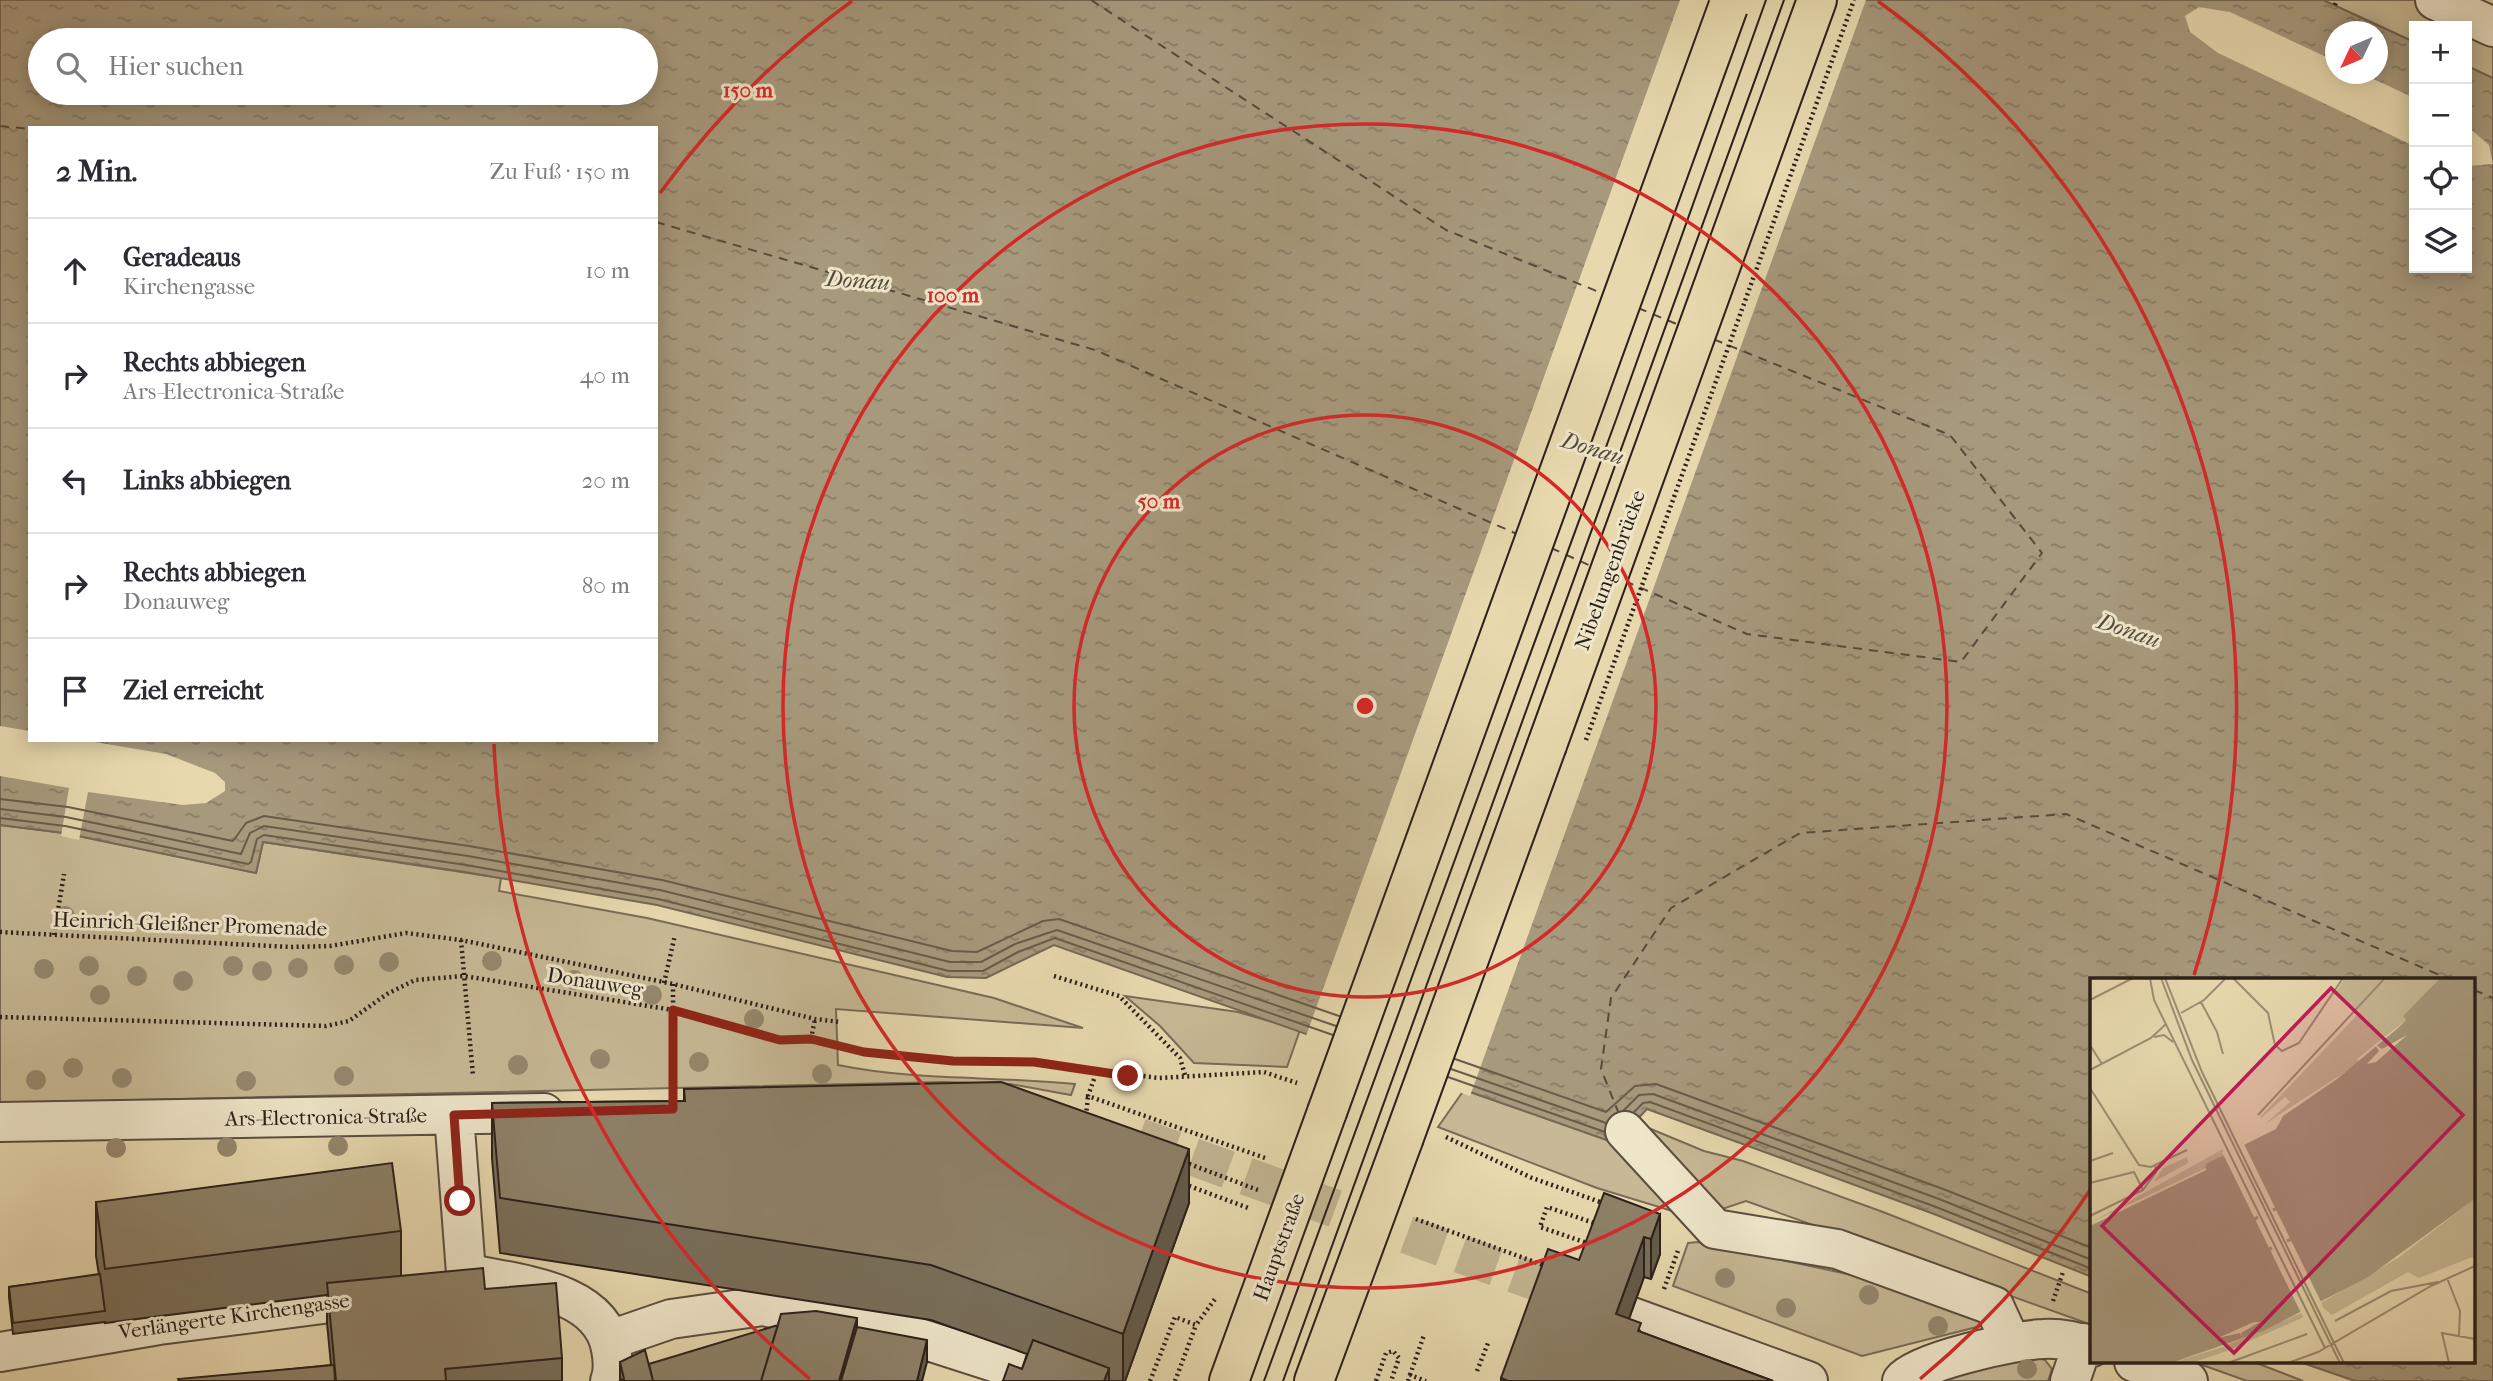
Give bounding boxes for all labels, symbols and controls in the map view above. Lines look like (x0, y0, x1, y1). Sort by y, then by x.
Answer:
north arrow (2325, 21, 2388, 84)
map controls (2409, 21, 2472, 273)
button: + (2409, 21, 2472, 84)
search box (28, 28, 658, 105)
icon: search (52, 48, 90, 86)
text: Hier suchen (108, 51, 244, 82)
text: 150 m (723, 78, 774, 102)
button: − (2409, 84, 2472, 147)
button: locate (2409, 147, 2472, 210)
text: 2 Min. (56, 154, 137, 189)
text: Zu Fuß · 150 m (489, 158, 630, 185)
button: layers (2409, 210, 2472, 273)
text: Geradeaus (123, 242, 241, 273)
icon: ahead (56, 252, 94, 290)
text: 10 m (585, 257, 630, 284)
water label: Donau (823, 265, 891, 296)
text: Kirchengasse (123, 273, 255, 300)
text: 100 m (927, 283, 980, 307)
text: Rechts abbiegen (123, 347, 306, 378)
icon: right (56, 357, 94, 395)
text: 40 m (580, 362, 630, 389)
text: Ars-Electronica-Straße (123, 378, 344, 405)
water label: Donau (1556, 426, 1627, 471)
icon: left (56, 462, 94, 500)
text: Links abbiegen (123, 465, 291, 496)
text: 20 m (581, 467, 630, 494)
street label: Nibelungenbrücke (1570, 487, 1650, 653)
text: 50 m (1138, 489, 1181, 513)
text: Rechts abbiegen (123, 557, 306, 588)
icon: right (56, 567, 94, 605)
text: 80 m (582, 572, 630, 599)
text: Donauweg (123, 588, 229, 615)
water label: Donau (2092, 607, 2164, 654)
icon: arrive (56, 672, 94, 710)
text: Ziel erreicht (123, 675, 264, 706)
centre of rings (1353, 694, 1377, 718)
street label: Heinrich-Gleißner Promenade (52, 907, 328, 941)
street label: Donauweg (545, 963, 646, 1002)
inset map (2090, 978, 2476, 1364)
route end (1112, 1060, 1143, 1091)
street label: Ars-Electronica-Straße (224, 1103, 427, 1131)
route start (444, 1185, 475, 1216)
street label: Hauptstraße (1248, 1190, 1310, 1304)
street label: Verlängerte Kirchengasse (116, 1288, 351, 1344)

